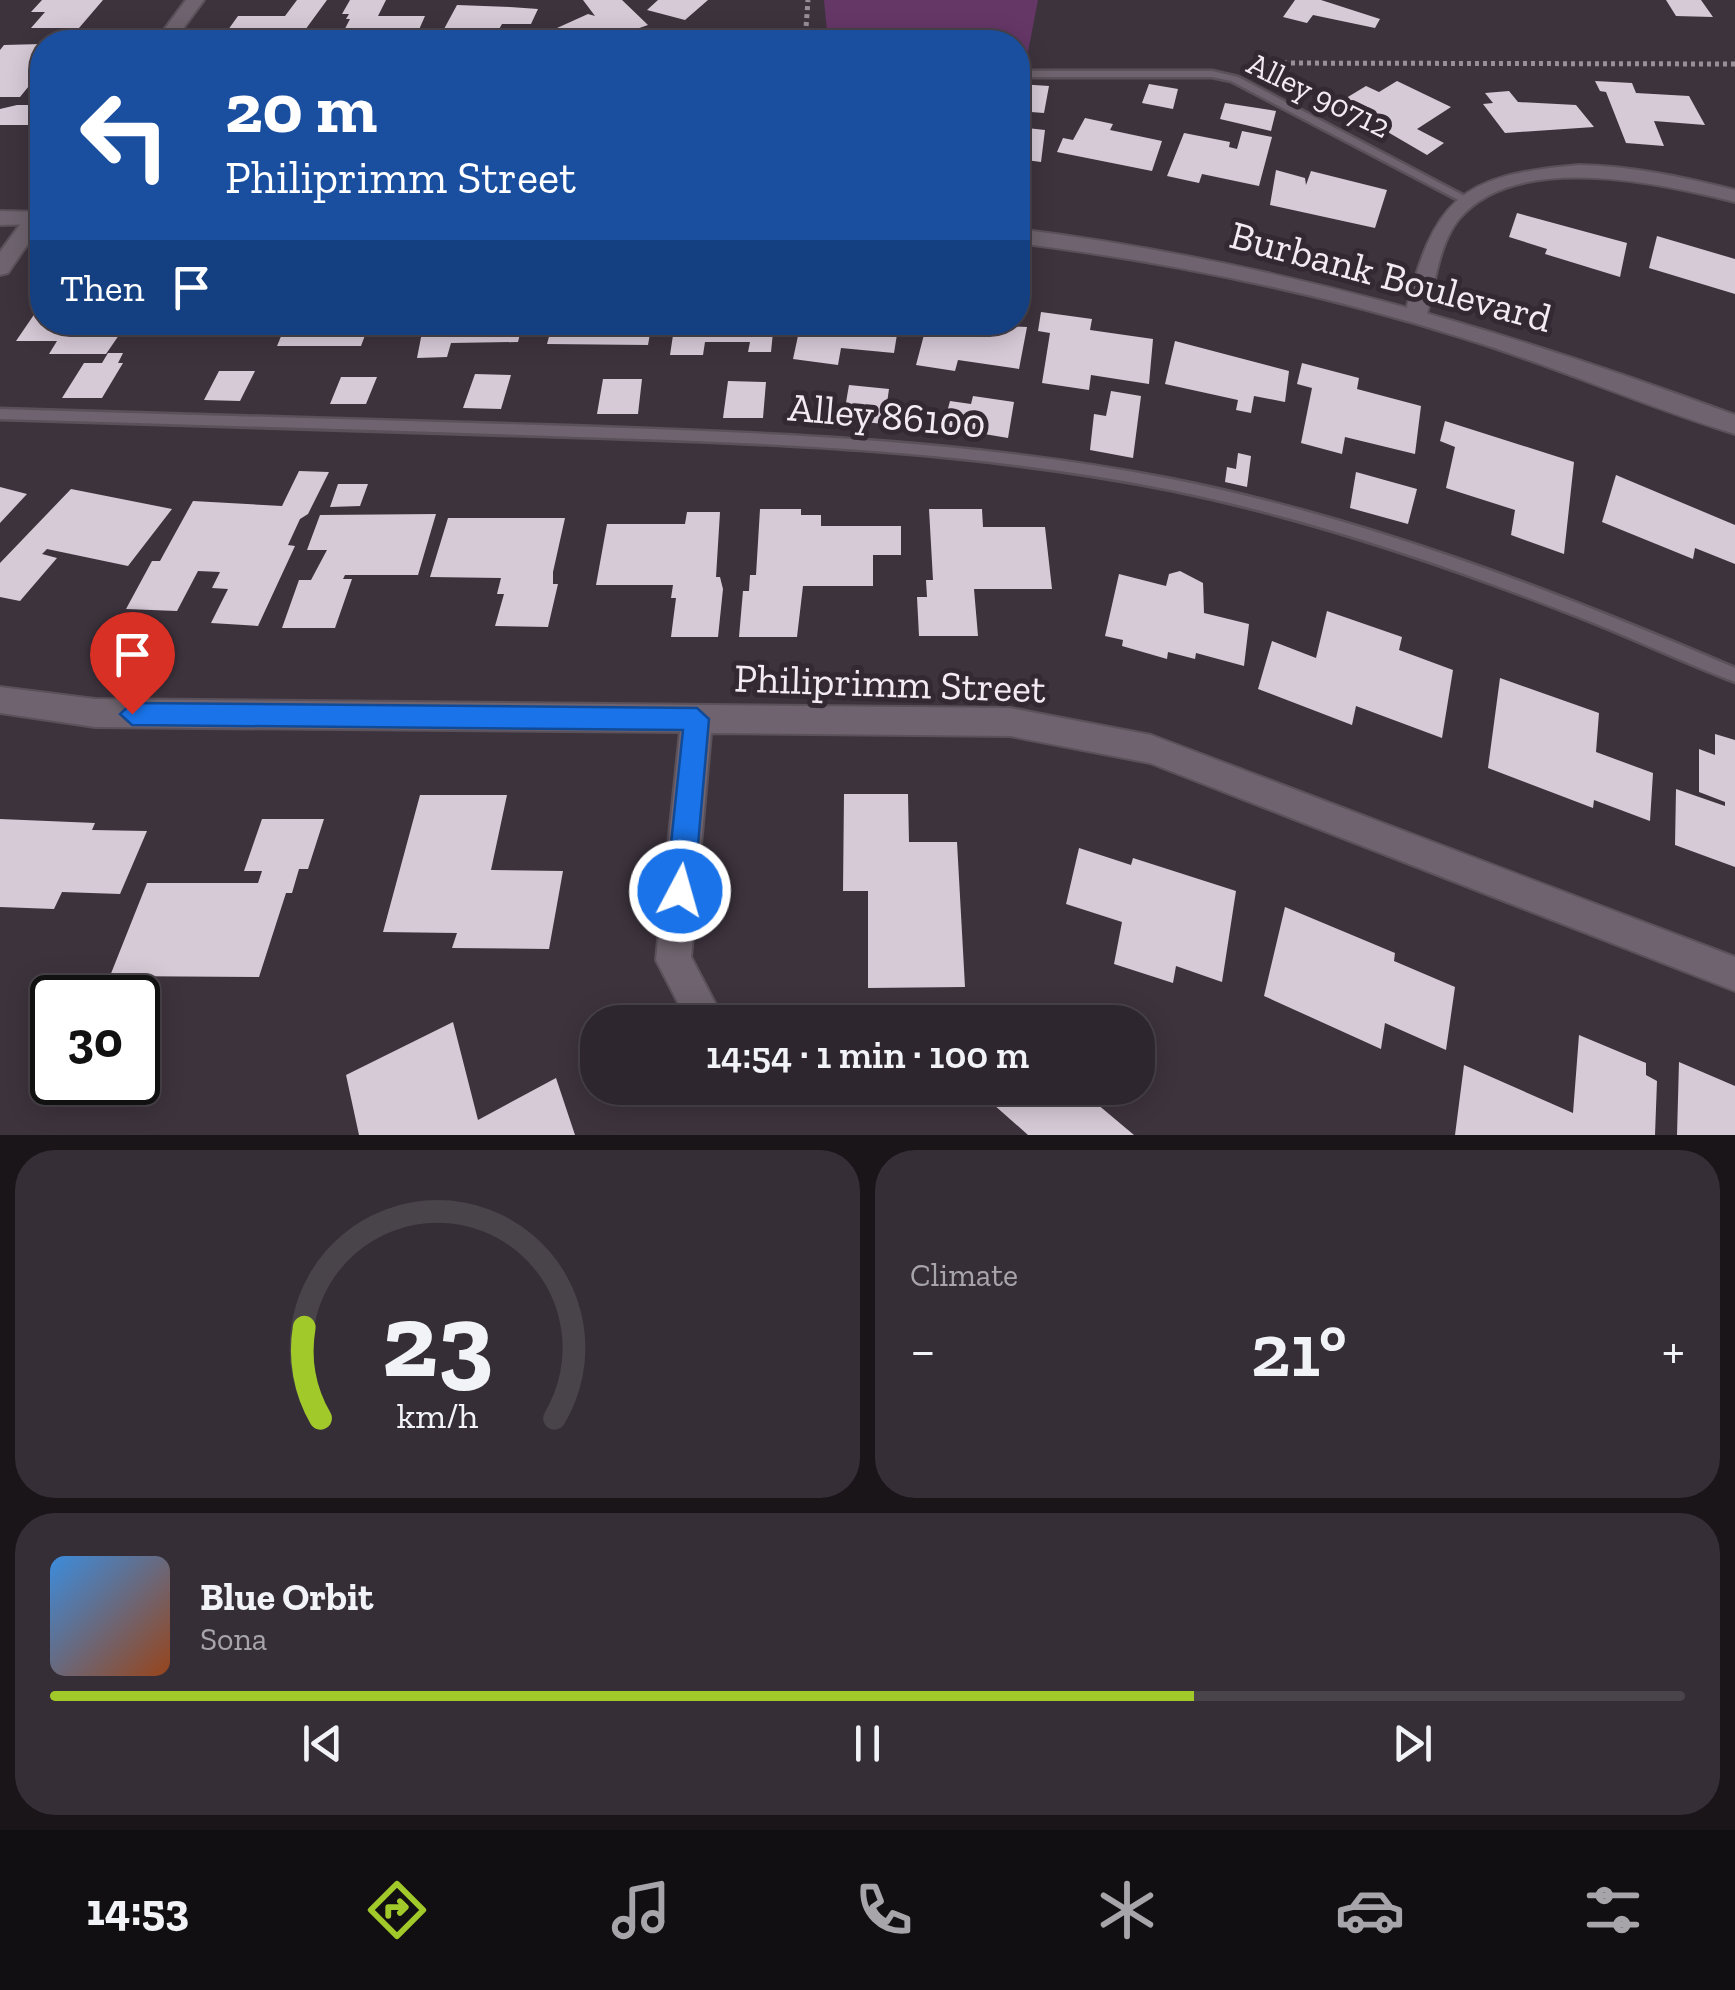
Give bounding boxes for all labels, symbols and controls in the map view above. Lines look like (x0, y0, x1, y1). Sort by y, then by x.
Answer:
street label: Alley 90712 (1241, 44, 1397, 146)
text: 20 m (225, 66, 377, 150)
icon: left (60, 70, 190, 200)
text: Philiprimm Street (225, 151, 576, 205)
street label: Burbank Boulevard (1225, 210, 1557, 342)
icon: arrive (164, 260, 219, 315)
text: Then (60, 265, 144, 311)
street label: Alley 86100 (786, 382, 988, 448)
pin (90, 612, 175, 715)
icon: arrive (105, 627, 160, 682)
street label: Philiprimm Street (733, 654, 1047, 712)
position arrow (628, 839, 732, 943)
speed limit sign: 30 (30, 975, 160, 1105)
text: 14:54 · 1 min · 100 m (706, 1032, 1029, 1078)
text: Climate (910, 1256, 1018, 1294)
text: 23 (382, 1278, 493, 1403)
text: 21° (1251, 1305, 1347, 1395)
text: − (910, 1317, 936, 1383)
text: + (1662, 1317, 1685, 1383)
text: km/h (397, 1394, 478, 1437)
text: Blue Orbit (200, 1574, 373, 1620)
text: Sona (200, 1620, 267, 1658)
icon: previous (295, 1716, 350, 1771)
icon: pause (840, 1716, 895, 1771)
icon: next (1385, 1716, 1440, 1771)
icon: directions (362, 1875, 432, 1945)
icon: music (606, 1875, 676, 1945)
icon: phone (849, 1875, 919, 1945)
icon: climate (1092, 1875, 1162, 1945)
icon: car (1335, 1875, 1405, 1945)
icon: filters (1578, 1875, 1648, 1945)
text: 14:53 (87, 1883, 189, 1937)

